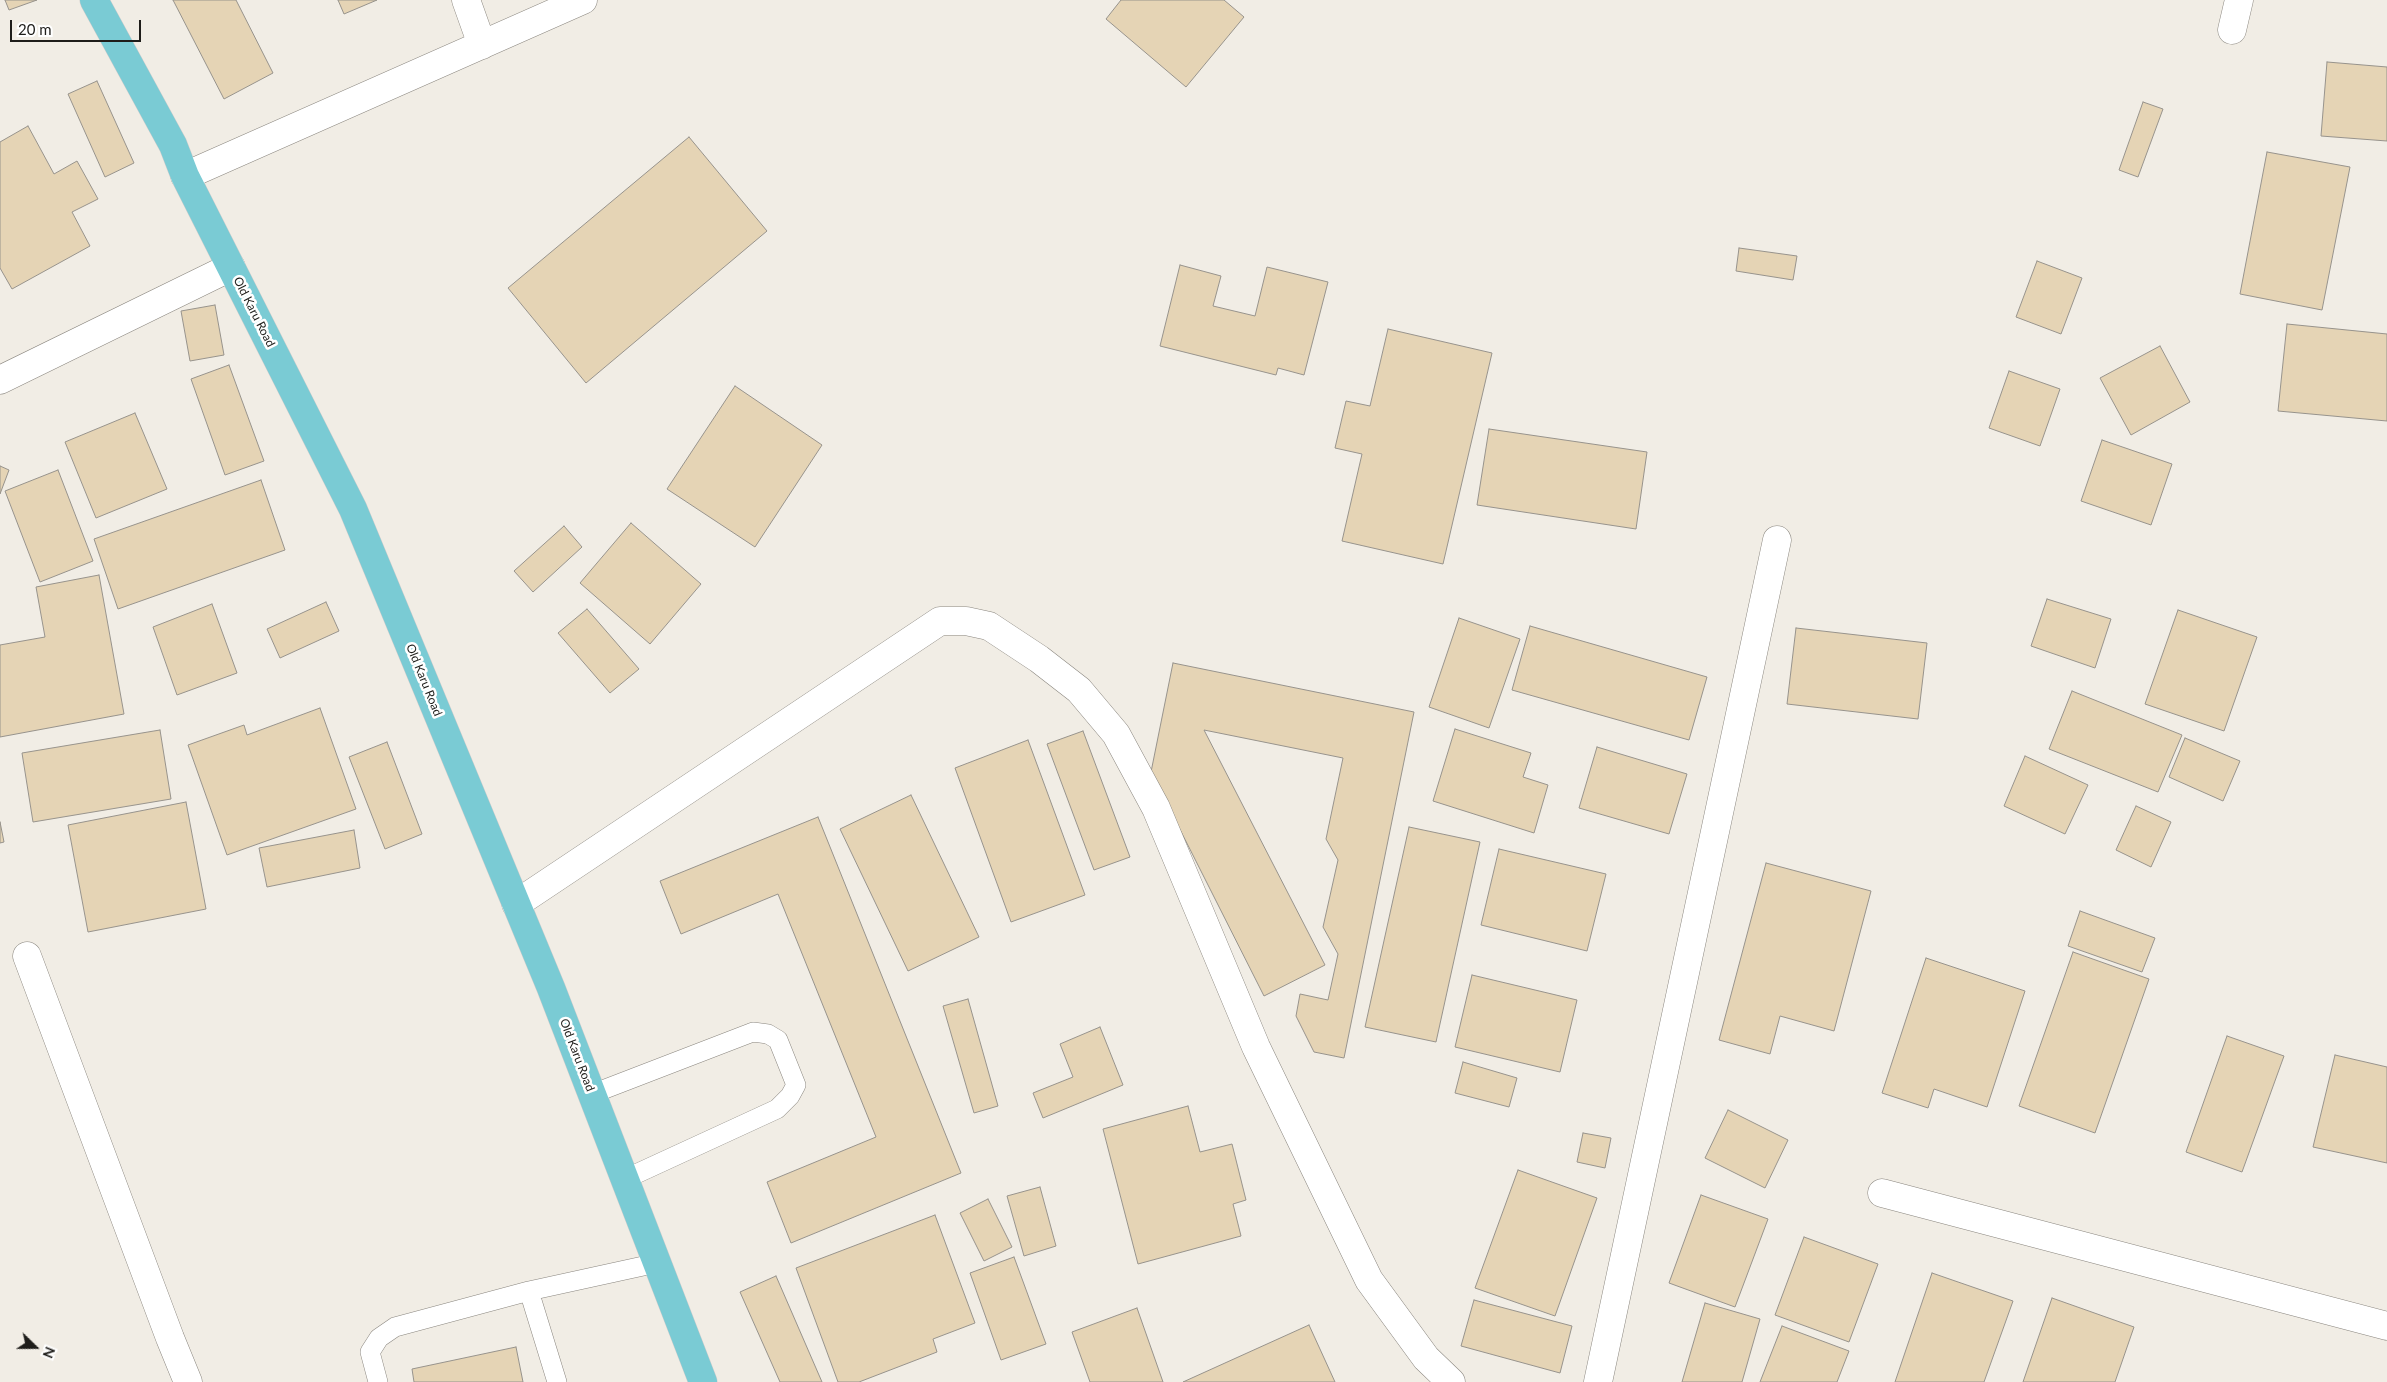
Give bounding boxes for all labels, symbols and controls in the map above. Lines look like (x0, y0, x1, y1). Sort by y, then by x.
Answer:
scale bar (12, 10, 144, 42)
text: 20 m (18, 20, 52, 38)
street label: Old Karu Road (230, 275, 278, 349)
street label: Old Karu Road (403, 642, 445, 718)
street label: Old Karu Road (557, 1017, 597, 1093)
north arrow (10, 1322, 60, 1372)
text: N (39, 1345, 59, 1361)

